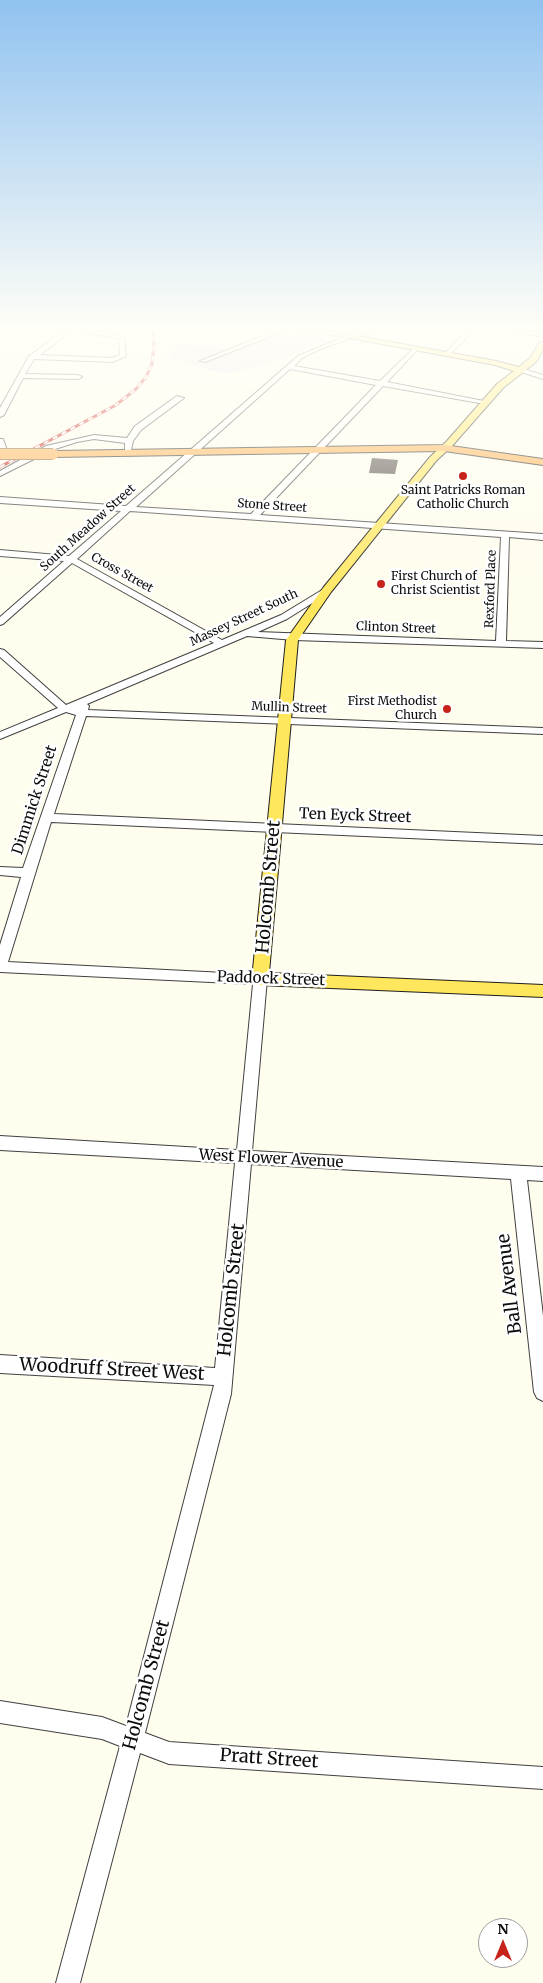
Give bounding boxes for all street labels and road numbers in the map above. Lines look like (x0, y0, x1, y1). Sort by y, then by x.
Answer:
street label: South Meadow Street (37, 481, 139, 575)
street label: Stone Street (237, 496, 307, 516)
street label: Cross Street (88, 550, 156, 596)
street label: Rexford Place (482, 550, 500, 628)
street label: Massey Street South (188, 587, 300, 649)
street label: Clinton Street (356, 619, 436, 637)
street label: Mullin Street (251, 699, 327, 717)
street label: Dimmick Street (9, 743, 61, 857)
street label: Ten Eyck Street (299, 805, 411, 827)
street label: Holcomb Street (252, 819, 286, 955)
street label: Paddock Street (217, 968, 325, 990)
street label: West Flower Avenue (198, 1146, 344, 1172)
street label: Holcomb Street (214, 1222, 250, 1358)
street label: Ball Avenue (493, 1233, 527, 1335)
street label: Woodruff Street West (19, 1354, 205, 1386)
street label: Holcomb Street (119, 1618, 175, 1752)
street label: Pratt Street (219, 1745, 319, 1773)

